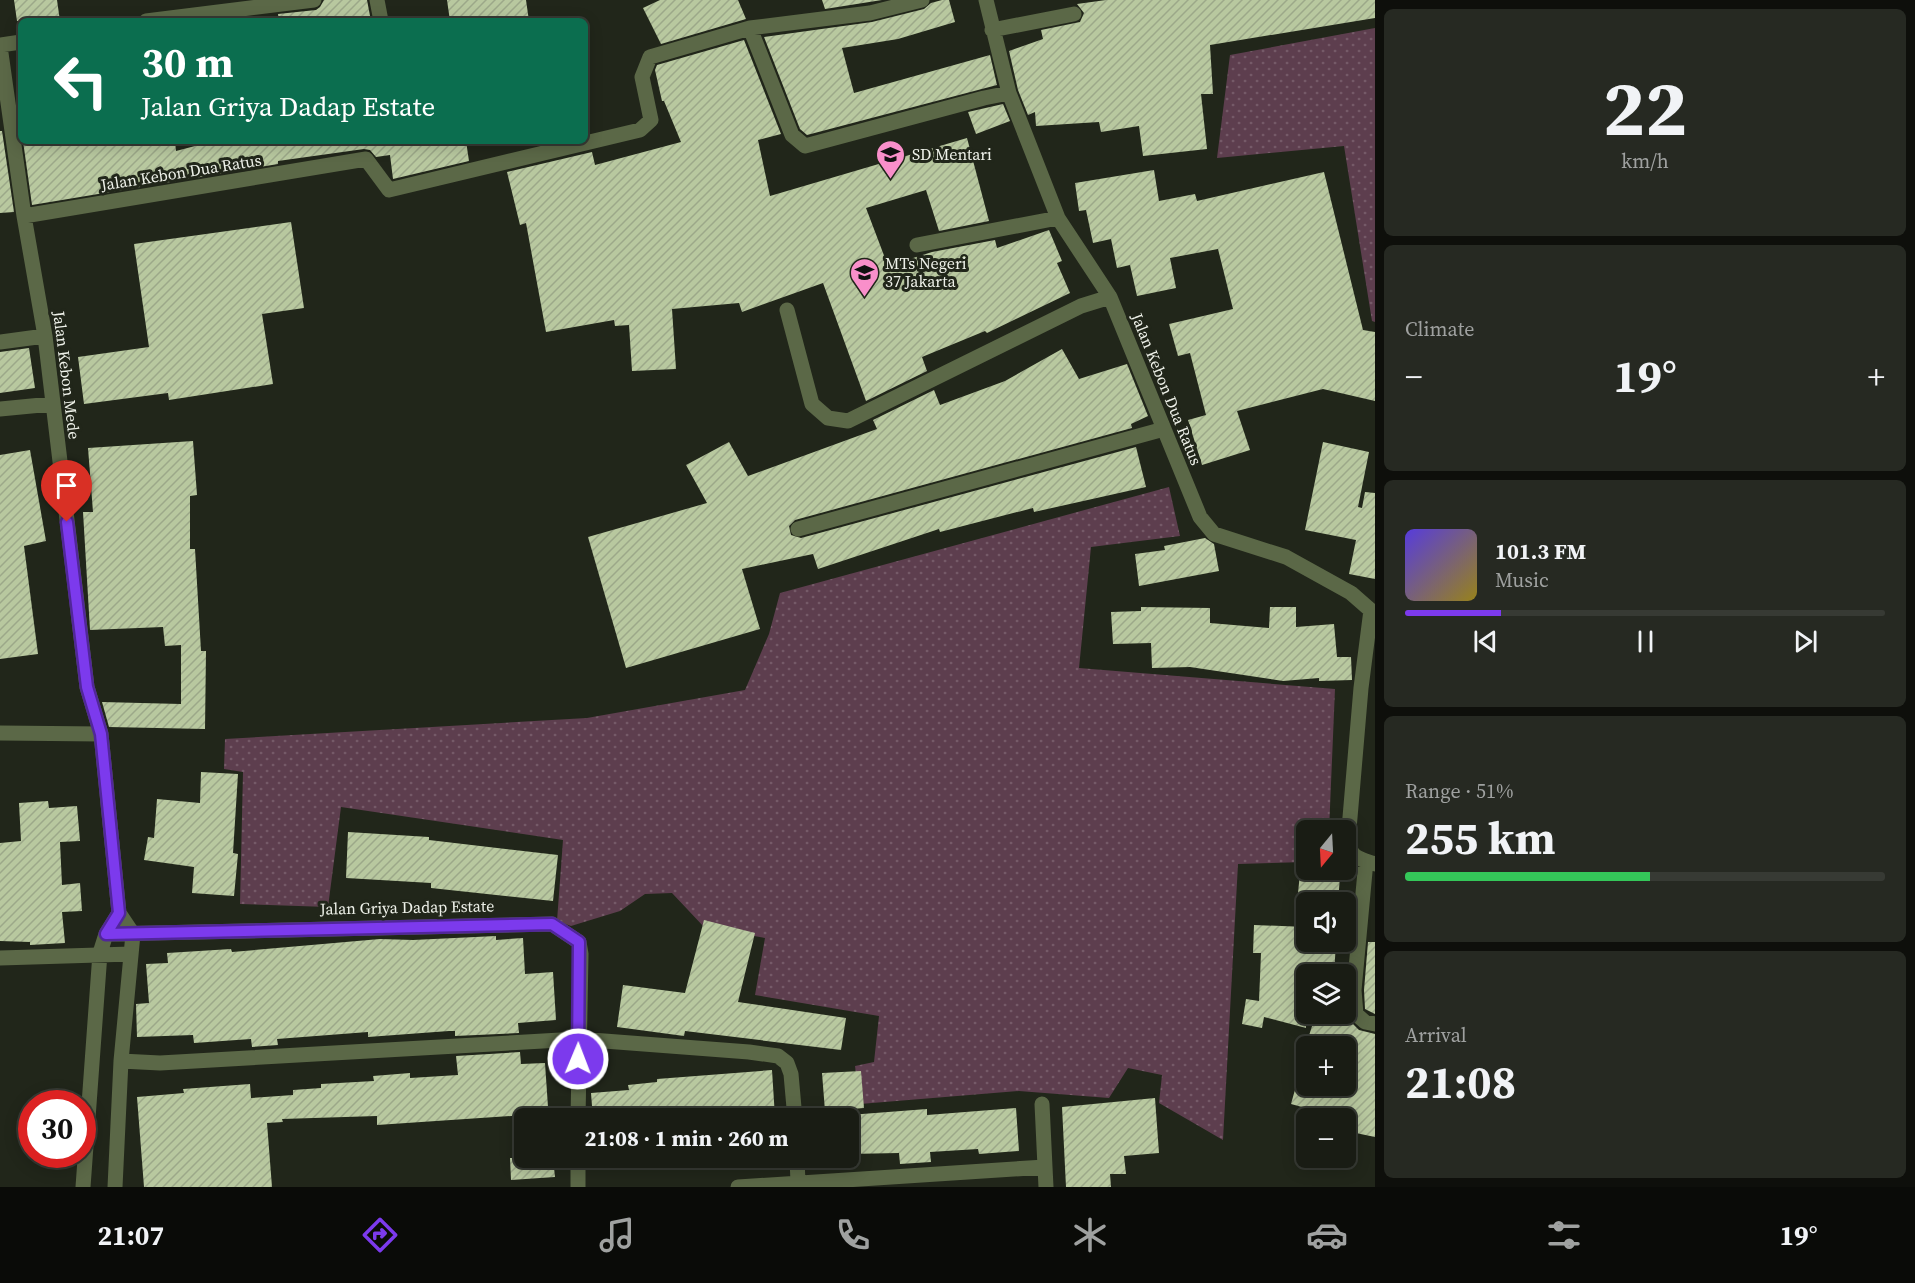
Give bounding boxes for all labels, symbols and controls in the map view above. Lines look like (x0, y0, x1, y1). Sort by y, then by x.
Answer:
text: 30 m (141, 33, 234, 91)
icon: left (42, 42, 120, 120)
text: 22 (1603, 54, 1687, 161)
text: Jalan Griya Dadap Estate (141, 88, 435, 125)
school or university icon: SD Mentari (875, 138, 907, 180)
place label: SD Mentari (912, 143, 992, 165)
text: km/h (1621, 147, 1669, 175)
street label: Jalan Kebon Dua Ratus (98, 148, 263, 196)
place label: MTs Negeri 37 Jakarta (885, 252, 967, 292)
school or university icon: MTs Negeri 37 Jakarta (848, 256, 880, 298)
street label: Jalan Kebon Mede (48, 309, 86, 440)
street label: Jalan Kebon Dua Ratus (1126, 309, 1208, 468)
text: Climate (1405, 315, 1474, 343)
text: 19° (1613, 345, 1677, 407)
text: − (1405, 354, 1423, 399)
text: + (1867, 354, 1885, 399)
pin (41, 460, 92, 522)
icon: arrive (50, 469, 83, 502)
text: 101.3 FM (1495, 536, 1586, 566)
text: Music (1495, 566, 1549, 594)
icon: previous (1469, 625, 1502, 658)
icon: pause (1629, 625, 1662, 658)
icon: next (1789, 625, 1822, 658)
text: Range · 51% (1405, 777, 1514, 805)
text: 255 km (1405, 807, 1556, 869)
north arrow (1296, 820, 1356, 880)
map controls (1296, 820, 1356, 1168)
button: sound (1296, 892, 1356, 952)
street label: Jalan Griya Dadap Estate (319, 894, 494, 920)
button: layers (1296, 964, 1356, 1024)
text: Arrival (1405, 1021, 1467, 1049)
position arrow (546, 1027, 610, 1091)
button: + (1296, 1036, 1356, 1096)
text: 21:08 (1405, 1051, 1516, 1113)
speed limit sign: 30 (18, 1090, 96, 1168)
button: − (1296, 1108, 1356, 1168)
text: 21:08 · 1 min · 260 m (585, 1123, 788, 1153)
icon: directions (359, 1214, 401, 1256)
icon: music (596, 1214, 638, 1256)
icon: phone (832, 1214, 874, 1256)
icon: climate (1069, 1214, 1111, 1256)
icon: car (1306, 1214, 1348, 1256)
icon: filters (1543, 1214, 1585, 1256)
text: 21:07 (97, 1217, 164, 1254)
text: 19° (1779, 1217, 1818, 1254)

